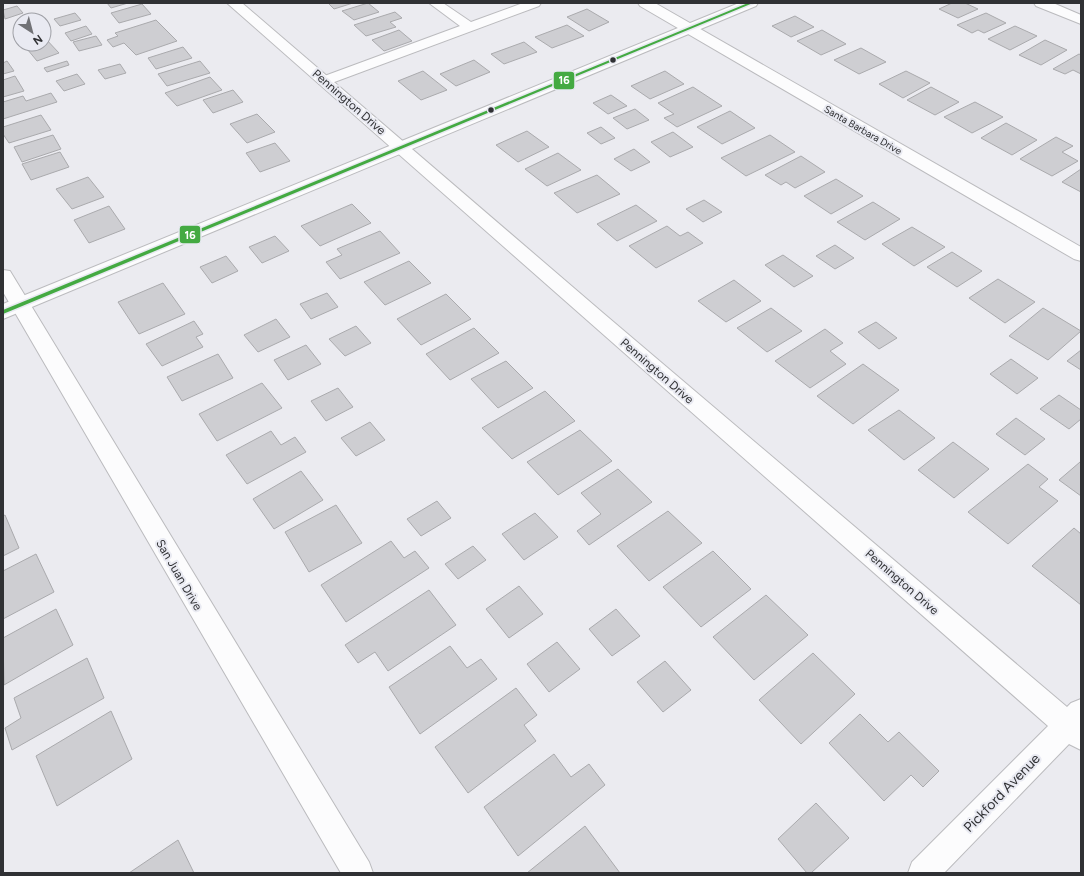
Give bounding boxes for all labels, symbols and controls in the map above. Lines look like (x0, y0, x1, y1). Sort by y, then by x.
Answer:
north arrow (12, 12, 52, 52)
text: N (30, 32, 45, 47)
unlabelled marker (608, 55, 618, 65)
street label: Pennington Drive (310, 66, 389, 138)
line badge: 16 (553, 71, 575, 90)
text: 16 (558, 74, 570, 87)
street label: Santa Barbara Drive (822, 102, 905, 158)
unlabelled marker (486, 105, 496, 115)
line badge: 16 (179, 225, 201, 244)
text: 16 (184, 229, 196, 242)
street label: Pennington Drive (618, 335, 697, 407)
street label: San Juan Drive (153, 537, 205, 613)
street label: Pennington Drive (863, 546, 942, 618)
street label: Pickford Avenue (960, 750, 1044, 836)

